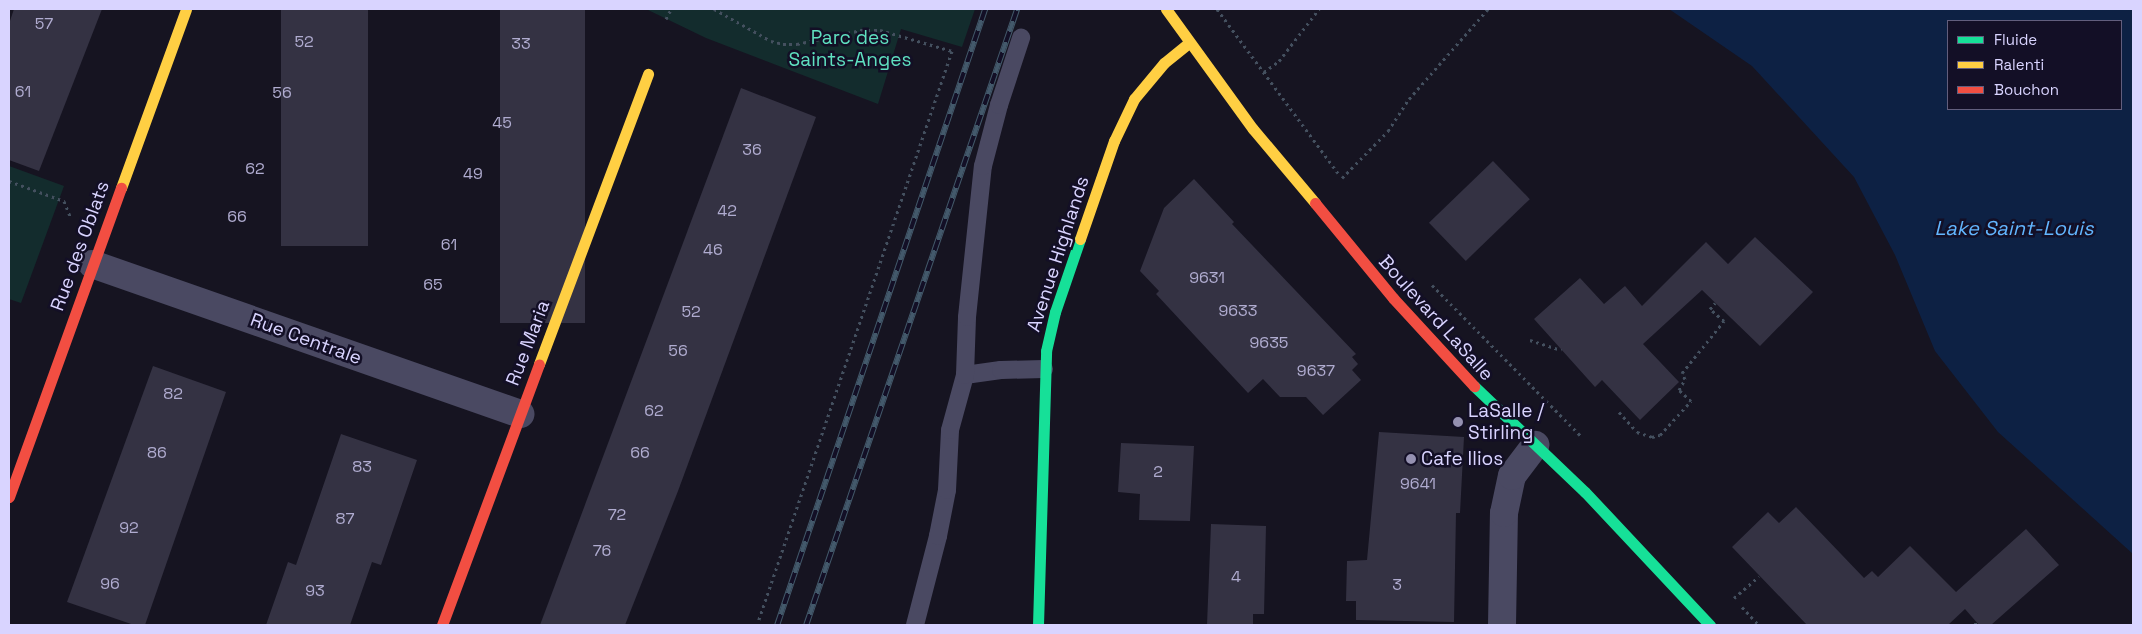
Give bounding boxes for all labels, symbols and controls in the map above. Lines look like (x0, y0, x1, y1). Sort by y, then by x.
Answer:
house number: 57 (35, 14, 53, 34)
legend (1947, 20, 2122, 110)
park label: Parc des Saints-Anges (789, 27, 911, 71)
text: Fluide (1994, 30, 2037, 49)
house number: 52 (294, 32, 314, 52)
house number: 33 (511, 34, 531, 54)
text: Ralenti (1994, 55, 2044, 74)
text: Bouchon (1994, 80, 2059, 99)
house number: 61 (15, 82, 31, 102)
house number: 56 (272, 83, 292, 103)
house number: 45 (492, 113, 512, 133)
house number: 36 (742, 140, 762, 160)
house number: 62 (245, 159, 265, 179)
house number: 49 (463, 164, 483, 184)
street label: Avenue Highlands (1022, 173, 1094, 335)
street label: Rue des Oblats (46, 178, 114, 314)
house number: 42 (717, 201, 737, 221)
house number: 66 (227, 207, 247, 227)
water label: Lake Saint-Louis (1934, 216, 2094, 240)
house number: 61 (441, 235, 457, 255)
house number: 46 (703, 240, 723, 260)
street label: Boulevard LaSalle (1374, 251, 1498, 385)
house number: 9631 (1189, 268, 1225, 288)
house number: 65 (423, 275, 443, 295)
street label: Rue Maria (501, 297, 555, 389)
house number: 9633 (1219, 301, 1257, 321)
house number: 52 (681, 302, 701, 322)
street label: Rue Centrale (247, 308, 365, 370)
house number: 9635 (1250, 333, 1288, 353)
house number: 56 (668, 341, 688, 361)
house number: 9637 (1297, 361, 1335, 381)
house number: 82 (163, 384, 183, 404)
place label: LaSalle / Stirling (1468, 400, 1544, 444)
house number: 62 (644, 401, 664, 421)
marker: LaSalle / Stirling (1452, 416, 1464, 428)
house number: 86 (147, 443, 167, 463)
house number: 66 (630, 443, 650, 463)
place label: Cafe Ilios (1421, 448, 1503, 470)
marker: Cafe Ilios (1405, 453, 1417, 465)
house number: 83 (352, 457, 372, 477)
house number: 2 (1153, 462, 1163, 482)
house number: 9641 (1400, 474, 1436, 494)
house number: 72 (608, 505, 626, 525)
house number: 87 (336, 509, 354, 529)
house number: 92 (119, 518, 139, 538)
house number: 76 (593, 541, 611, 561)
house number: 4 (1231, 567, 1241, 587)
house number: 96 (100, 574, 120, 594)
house number: 3 (1392, 575, 1402, 595)
house number: 93 (305, 581, 325, 601)

